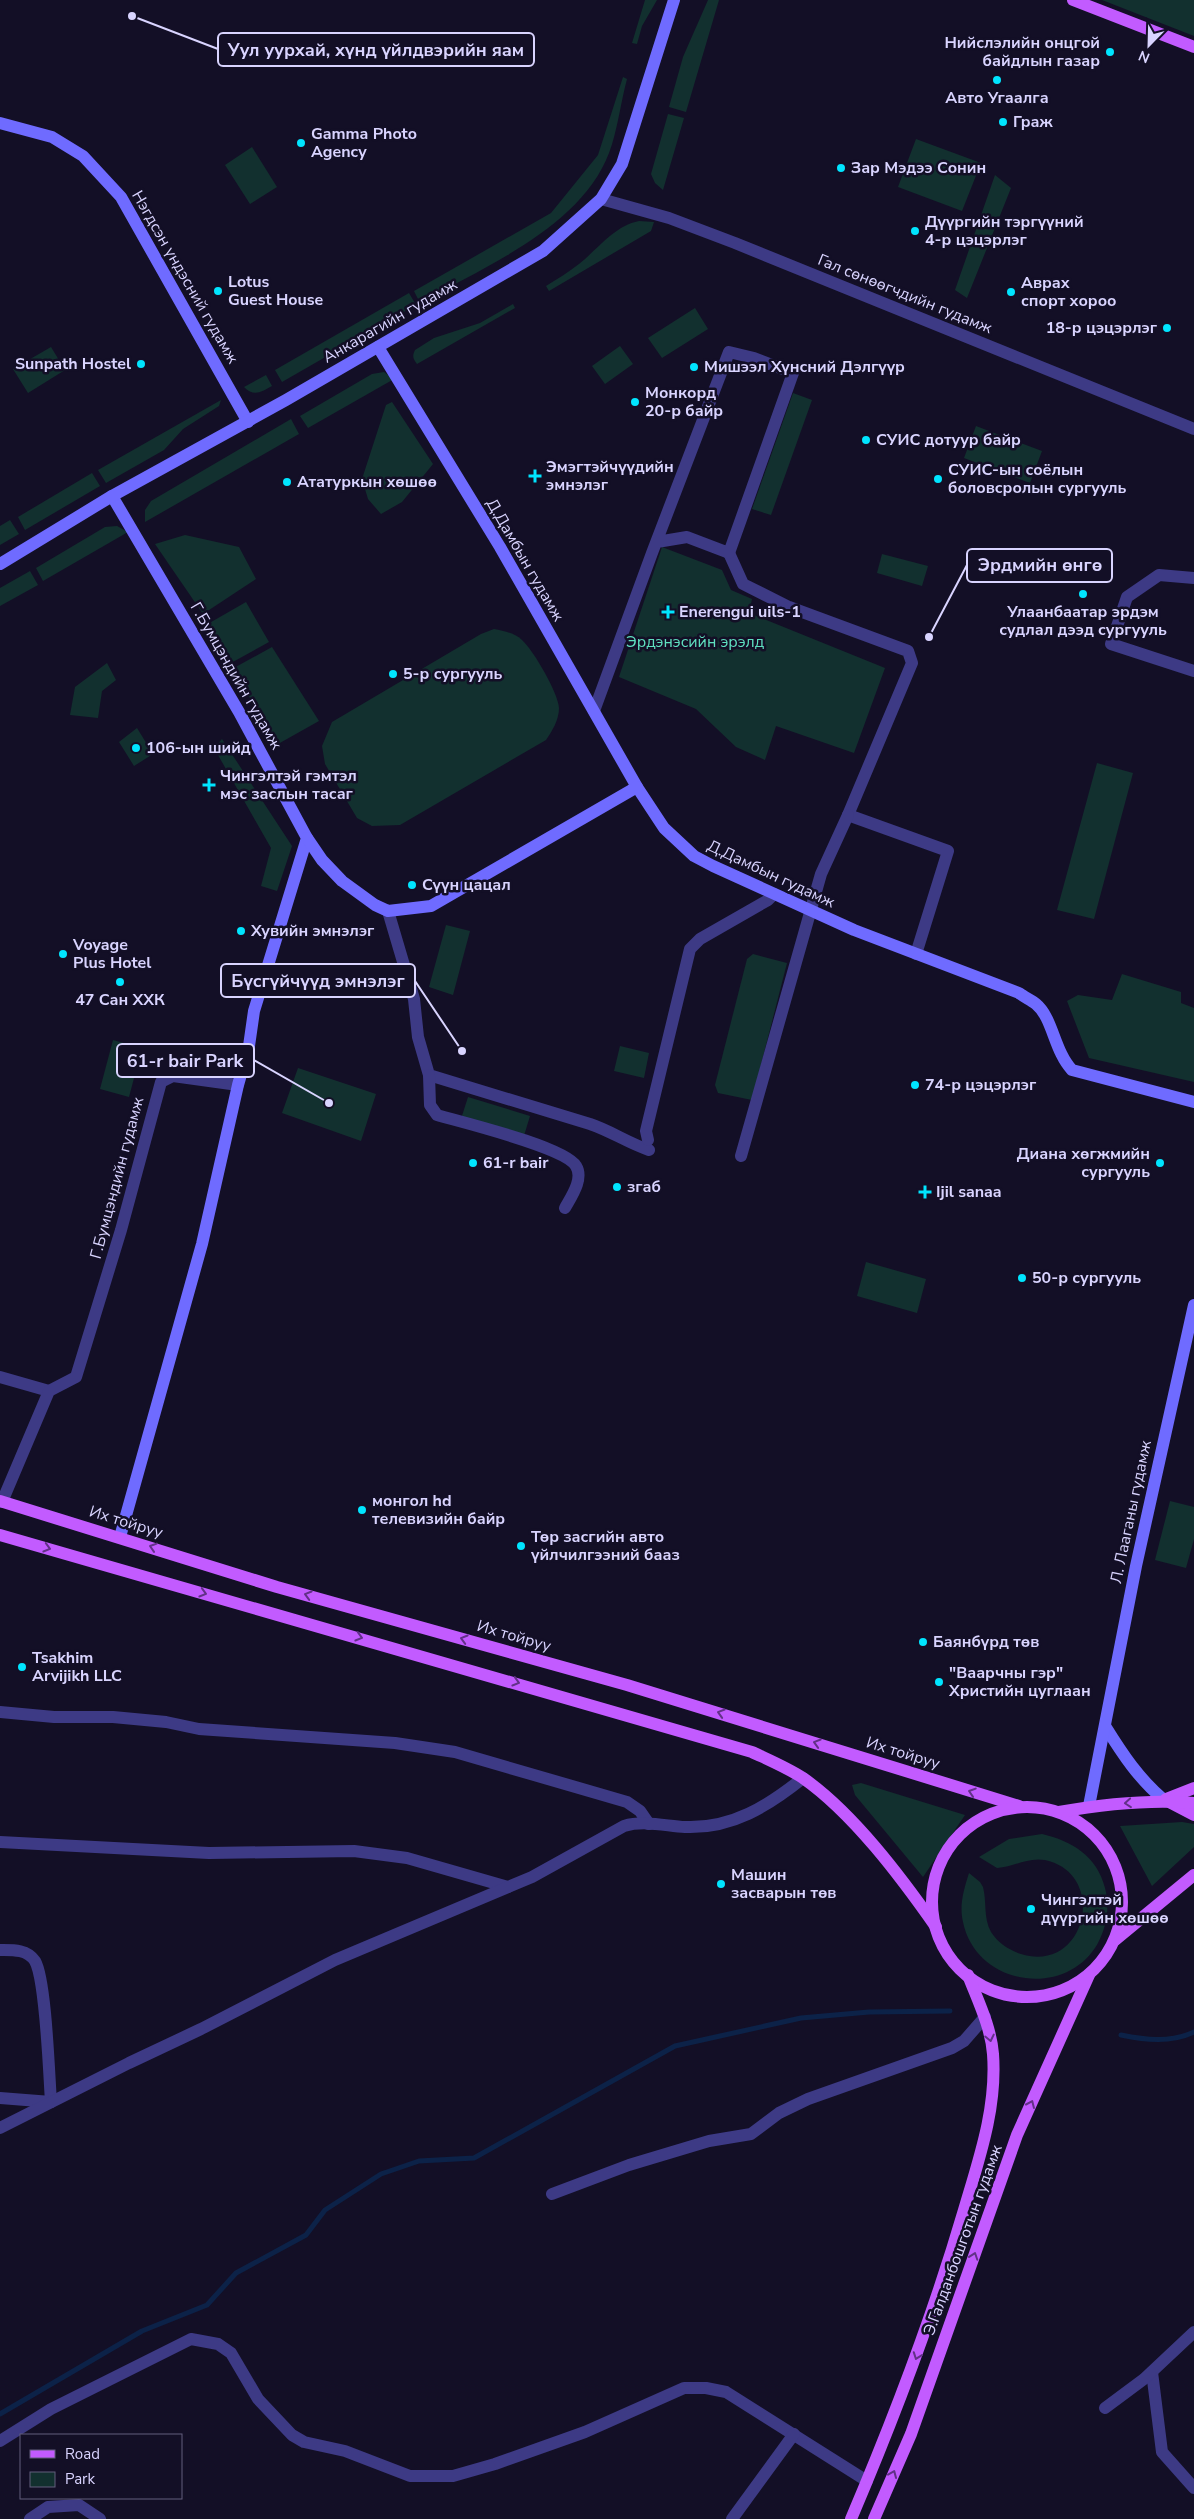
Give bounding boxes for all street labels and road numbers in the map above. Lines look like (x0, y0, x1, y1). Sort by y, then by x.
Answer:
street label: Нэгдсэн үндэсний гудамж (126, 186, 244, 368)
street label: Гал сөнөөгчдийн гудамж (814, 249, 996, 339)
street label: Анкарагийн гудамж (319, 273, 462, 368)
street label: Д.Дамбын гудамж (481, 495, 569, 626)
street label: Г.Бумцэндийн гудамж (185, 598, 287, 754)
street label: Д.Дамбын гудамж (704, 835, 839, 913)
street label: Г.Бумцэндийн гудамж (85, 1094, 149, 1261)
street label: Л. Лааганы гудамж (1105, 1438, 1157, 1586)
street label: Их тойруу (86, 1500, 166, 1544)
street label: Их тойруу (474, 1615, 554, 1657)
street label: Их тойруу (863, 1731, 943, 1775)
street label: Э.Галданбошготын гудамж (918, 2141, 1008, 2338)

